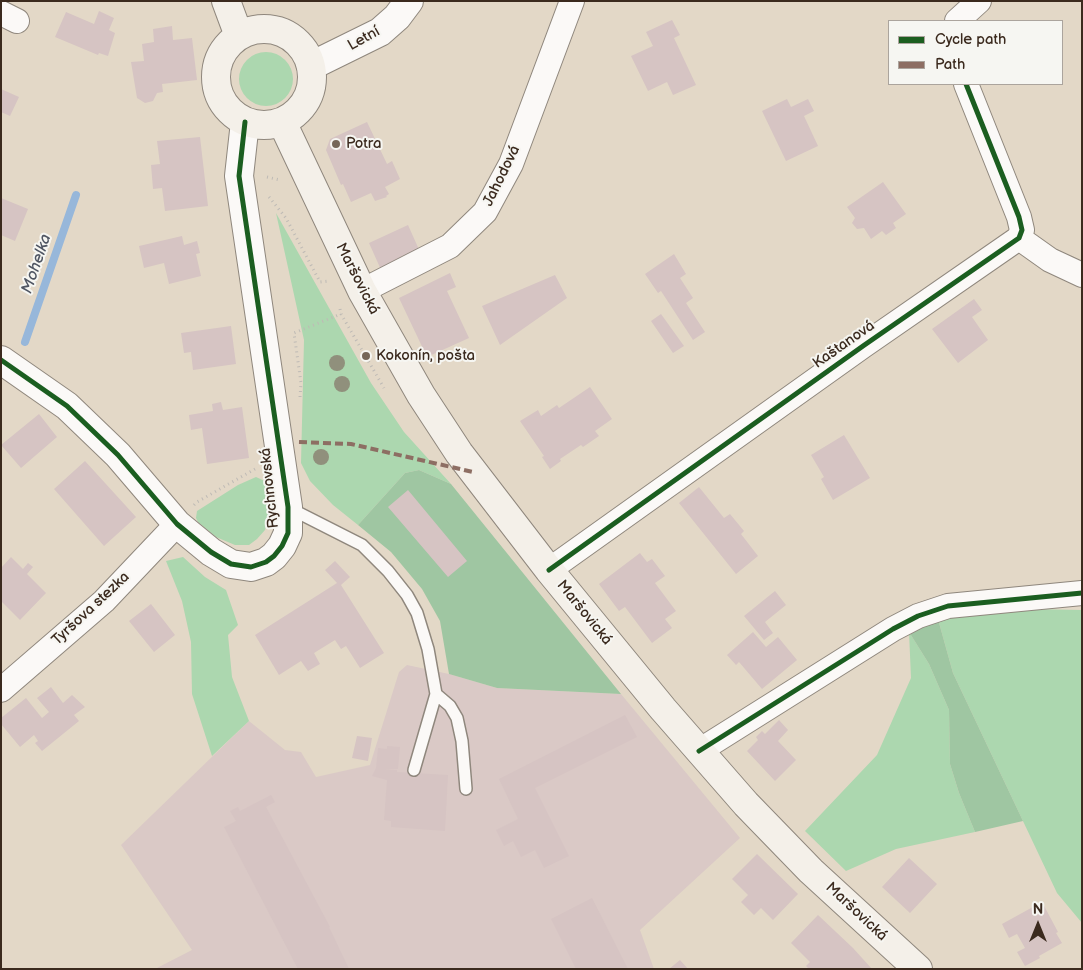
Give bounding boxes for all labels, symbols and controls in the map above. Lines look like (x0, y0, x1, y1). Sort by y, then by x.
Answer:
legend (888, 20, 1063, 85)
street label: Letní (345, 23, 383, 55)
text: Cycle path (935, 30, 1006, 49)
text: Path (935, 55, 965, 74)
place label: Potra (346, 135, 381, 153)
marker: Potra (330, 138, 342, 150)
street label: Jahodová (480, 143, 524, 209)
water label: Mohelka (18, 232, 56, 296)
street label: Maršovická (331, 240, 383, 318)
street label: Kaštanová (810, 317, 878, 373)
place label: Kokonín, pošta (376, 347, 475, 365)
marker: Kokonín, pošta (360, 350, 372, 362)
street label: Rychnovská (257, 447, 283, 529)
street label: Tyršova stezka (48, 568, 134, 650)
street label: Maršovická (553, 577, 615, 649)
street label: Maršovická (821, 879, 891, 945)
north arrow (1013, 900, 1063, 950)
text: N (1033, 901, 1043, 918)

